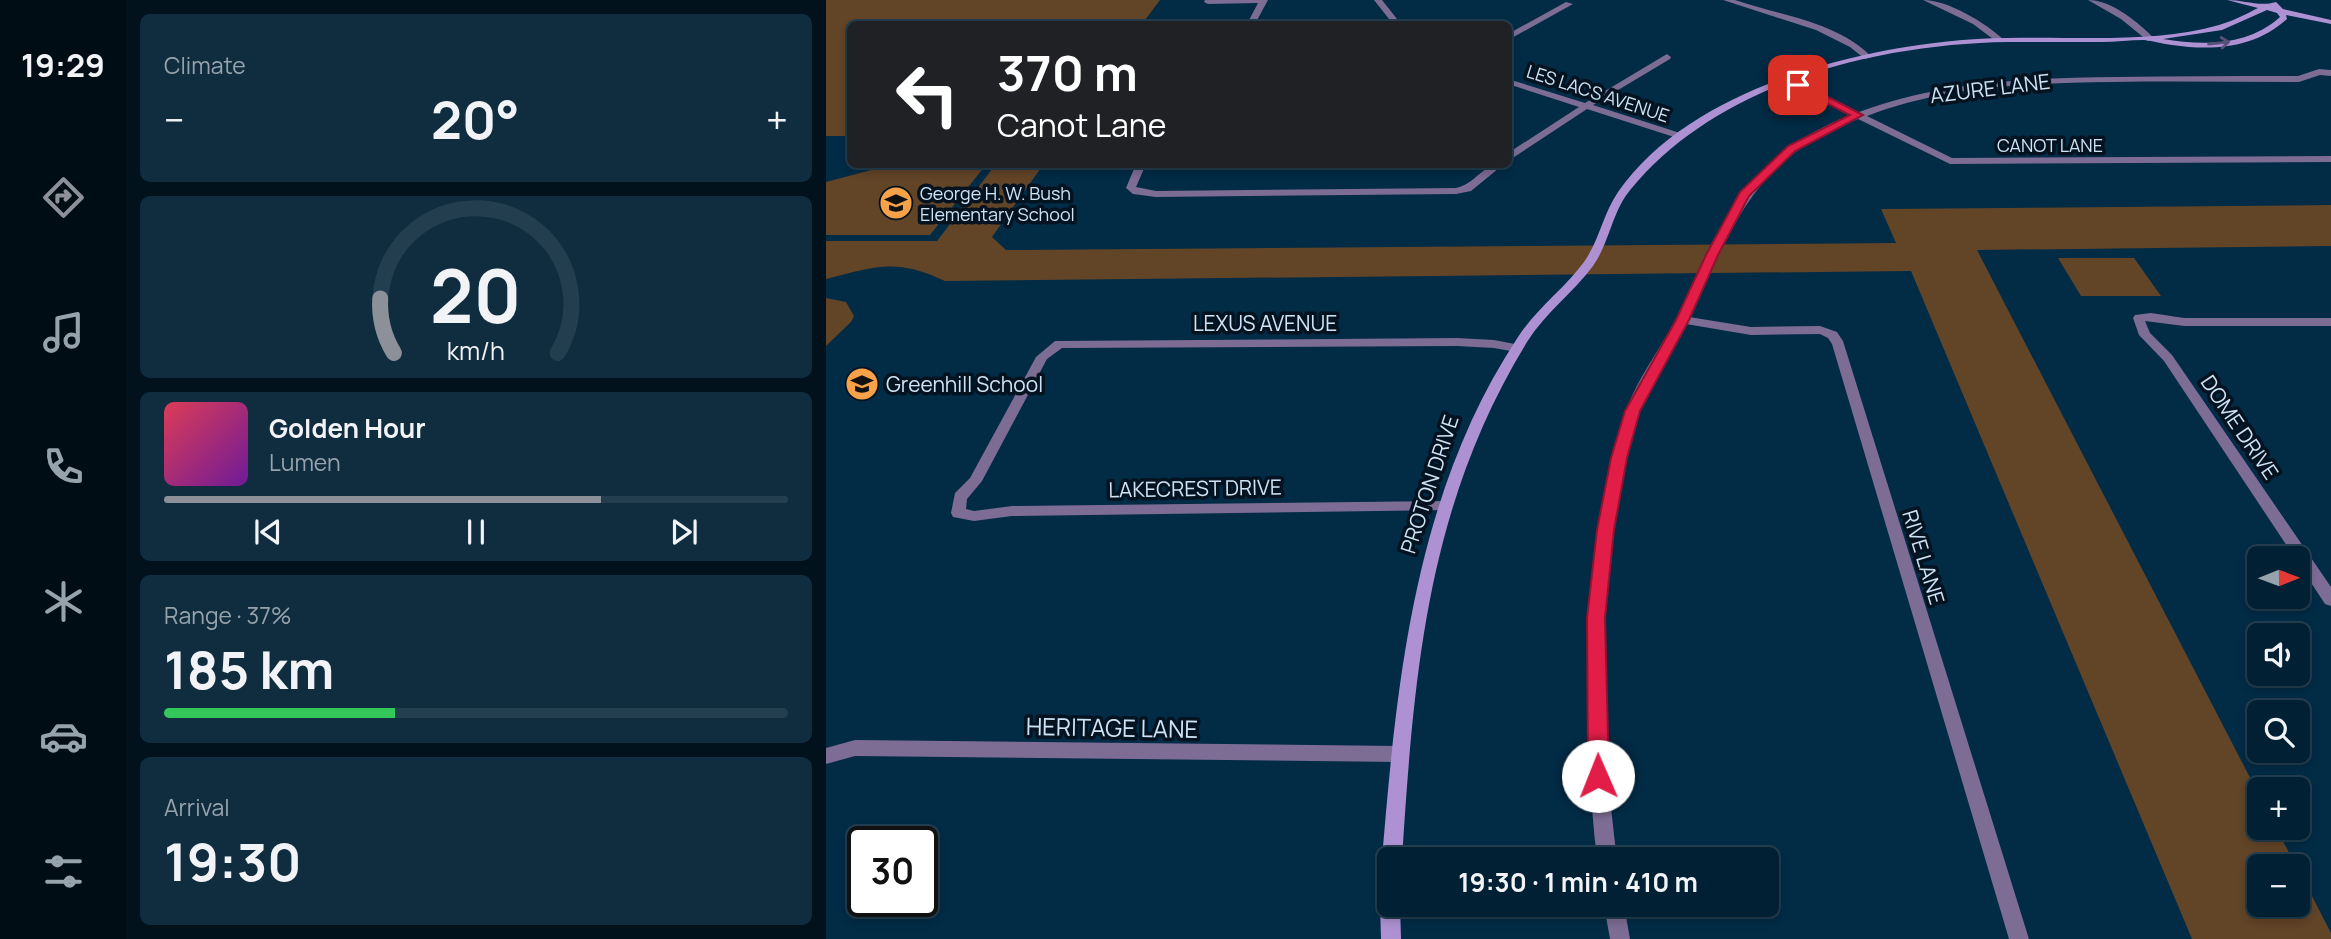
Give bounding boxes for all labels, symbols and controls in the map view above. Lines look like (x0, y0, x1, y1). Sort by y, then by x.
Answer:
one-way arrow (2207, 36, 2229, 49)
text: 370 m (997, 39, 1138, 106)
text: 19:29 (21, 43, 105, 87)
text: Climate (164, 49, 246, 81)
icon: left (882, 49, 973, 140)
pin (1768, 55, 1828, 115)
street label: LES LACS AVENUE (1524, 59, 1672, 127)
icon: arrive (1779, 66, 1817, 104)
street label: AZURE LANE (1928, 67, 2052, 109)
text: 20° (431, 84, 520, 155)
text: − (164, 93, 185, 145)
text: + (766, 93, 788, 145)
text: Canot Lane (997, 103, 1166, 147)
street label: CANOT LANE (1997, 133, 2103, 157)
icon: directions (39, 173, 88, 222)
place label: George H. W. Bush Elementary School (920, 181, 1075, 226)
school or university icon: George H. W. Bush Elementary School (877, 184, 915, 222)
text: 20 (430, 246, 522, 346)
icon: music (39, 308, 88, 357)
street label: LEXUS AVENUE (1193, 309, 1337, 337)
text: km/h (447, 333, 505, 368)
school or university icon: Greenhill School (843, 365, 881, 403)
street label: DOME DRIVE (2195, 369, 2285, 485)
place label: Greenhill School (886, 370, 1043, 398)
text: Golden Hour (269, 410, 426, 446)
street label: PROTON DRIVE (1393, 411, 1465, 557)
icon: phone (39, 442, 88, 491)
text: Lumen (269, 446, 341, 478)
street label: LAKECREST DRIVE (1108, 472, 1282, 504)
street label: RIVE LANE (1896, 506, 1952, 608)
icon: previous (249, 513, 287, 551)
icon: pause (457, 513, 495, 551)
icon: next (665, 513, 703, 551)
north arrow (2247, 546, 2310, 609)
map controls (2247, 546, 2310, 917)
icon: climate (39, 577, 88, 626)
text: Range · 37% (164, 599, 291, 631)
button: sound (2247, 623, 2310, 686)
text: 185 km (164, 634, 334, 705)
button: search (2247, 700, 2310, 763)
street label: HERITAGE LANE (1026, 709, 1198, 745)
icon: car (39, 712, 88, 761)
position arrow (1561, 739, 1635, 813)
button: + (2247, 777, 2310, 840)
text: Arrival (164, 791, 230, 823)
text: 19:30 (164, 826, 301, 897)
speed limit sign: 30 (847, 826, 938, 917)
icon: filters (39, 847, 88, 896)
button: − (2247, 854, 2310, 917)
text: 19:30 · 1 min · 410 m (1458, 864, 1698, 900)

